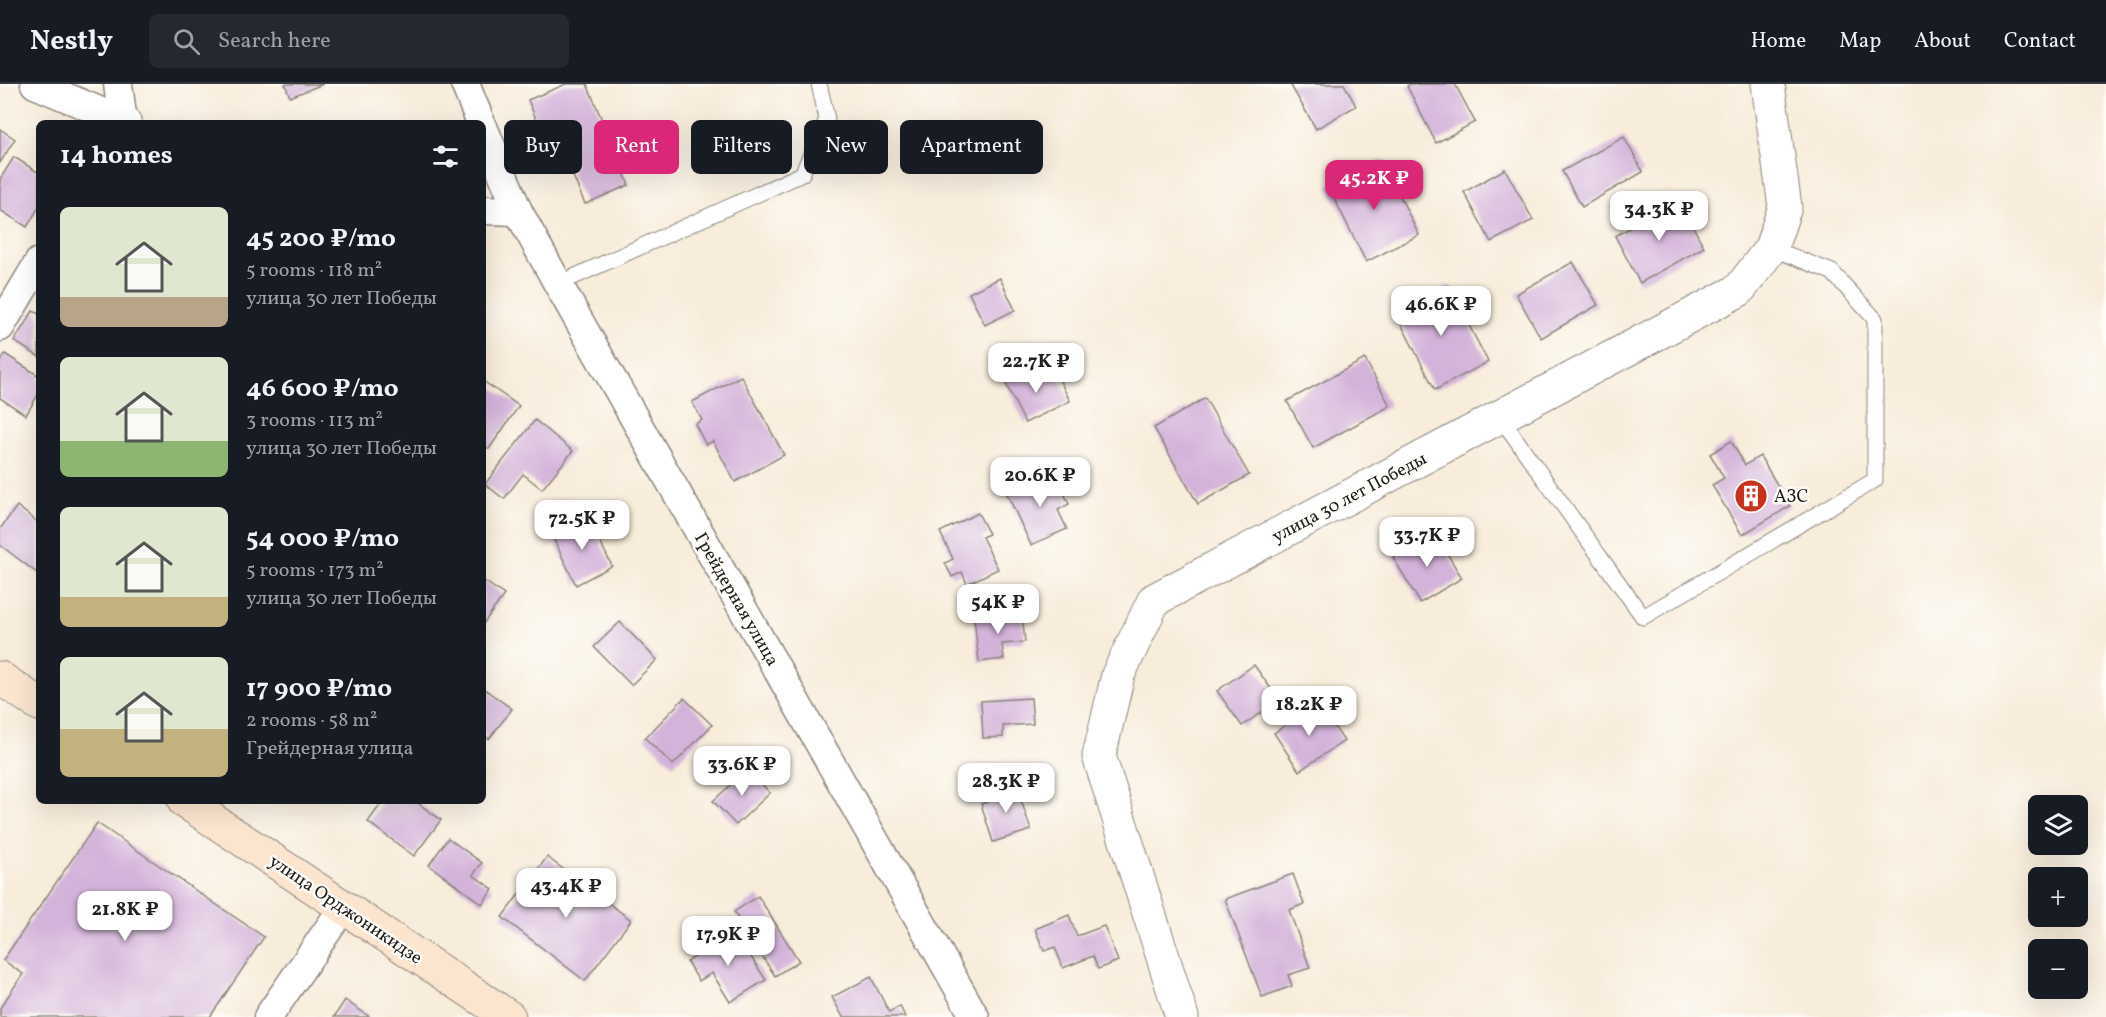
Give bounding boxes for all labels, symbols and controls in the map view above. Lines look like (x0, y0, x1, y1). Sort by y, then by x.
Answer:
search box (149, 14, 569, 68)
text: Nestly (30, 22, 113, 61)
icon: search (170, 25, 203, 58)
text: Search here (218, 26, 331, 57)
text: Home (1751, 27, 1806, 56)
text: Map (1839, 27, 1881, 56)
text: About (1914, 27, 1971, 56)
text: Contact (2004, 27, 2076, 56)
chip: Buy (504, 120, 582, 174)
chip: Rent (594, 120, 679, 174)
chip: Filters (691, 120, 792, 174)
chip: New (804, 120, 888, 174)
chip: Apartment (900, 120, 1043, 174)
text: 14 homes (60, 138, 173, 174)
icon: filters (429, 140, 462, 173)
pin: 45.2K ₽ (1319, 160, 1429, 211)
text: 45.2K ₽ (1339, 165, 1409, 193)
pin: 34.3K ₽ (1604, 191, 1714, 242)
text: 34.3K ₽ (1624, 196, 1694, 224)
text: 45 200 ₽/mo (246, 221, 396, 257)
icon: home (108, 231, 180, 303)
text: 5 rooms · 118 m² (246, 257, 382, 285)
text: улица 30 лет Победы (246, 285, 437, 313)
pin: 46.6K ₽ (1386, 286, 1496, 337)
text: 46.6K ₽ (1405, 291, 1477, 319)
pin: 22.7K ₽ (981, 343, 1091, 394)
text: 22.7K ₽ (1002, 348, 1070, 376)
text: 46 600 ₽/mo (246, 371, 399, 407)
icon: home (108, 381, 180, 453)
text: 3 rooms · 113 m² (246, 407, 383, 435)
text: улица 30 лет Победы (246, 435, 437, 463)
street label: улица 30 лет Победы (1268, 447, 1432, 550)
pin: 20.6K ₽ (985, 457, 1095, 508)
text: 20.6K ₽ (1004, 462, 1076, 490)
building icon: АЗС (1733, 478, 1769, 514)
place label: АЗС (1774, 485, 1808, 510)
pin: 72.5K ₽ (527, 500, 637, 551)
text: 72.5K ₽ (548, 505, 616, 533)
pin: 33.7K ₽ (1372, 517, 1482, 568)
text: 54 000 ₽/mo (246, 521, 399, 557)
text: 33.7K ₽ (1393, 522, 1461, 550)
street label: Грейдерная улица (687, 528, 784, 671)
icon: home (108, 531, 180, 603)
text: 5 rooms · 173 m² (246, 557, 384, 585)
pin: 54K ₽ (956, 584, 1040, 635)
text: улица 30 лет Победы (246, 585, 437, 613)
text: 54K ₽ (971, 589, 1025, 617)
text: 17 900 ₽/mo (246, 671, 392, 707)
icon: home (108, 681, 180, 753)
pin: 18.2K ₽ (1254, 686, 1364, 737)
text: 18.2K ₽ (1276, 691, 1342, 719)
text: 2 rooms · 58 m² (246, 707, 377, 735)
text: Грейдерная улица (246, 735, 413, 763)
pin: 33.6K ₽ (687, 746, 797, 797)
text: 33.6K ₽ (707, 751, 777, 779)
pin: 28.3K ₽ (951, 763, 1061, 814)
text: 28.3K ₽ (972, 768, 1040, 796)
map controls (2028, 795, 2088, 999)
button: layers (2028, 795, 2088, 855)
street label: улица Орджоникидзе (264, 850, 427, 971)
button: + (2028, 867, 2088, 927)
pin: 43.4K ₽ (511, 868, 621, 919)
text: 43.4K ₽ (530, 873, 602, 901)
pin: 21.8K ₽ (70, 891, 180, 942)
text: 21.8K ₽ (91, 896, 159, 924)
pin: 17.9K ₽ (673, 916, 783, 967)
text: 17.9K ₽ (696, 921, 760, 949)
button: − (2028, 939, 2088, 999)

